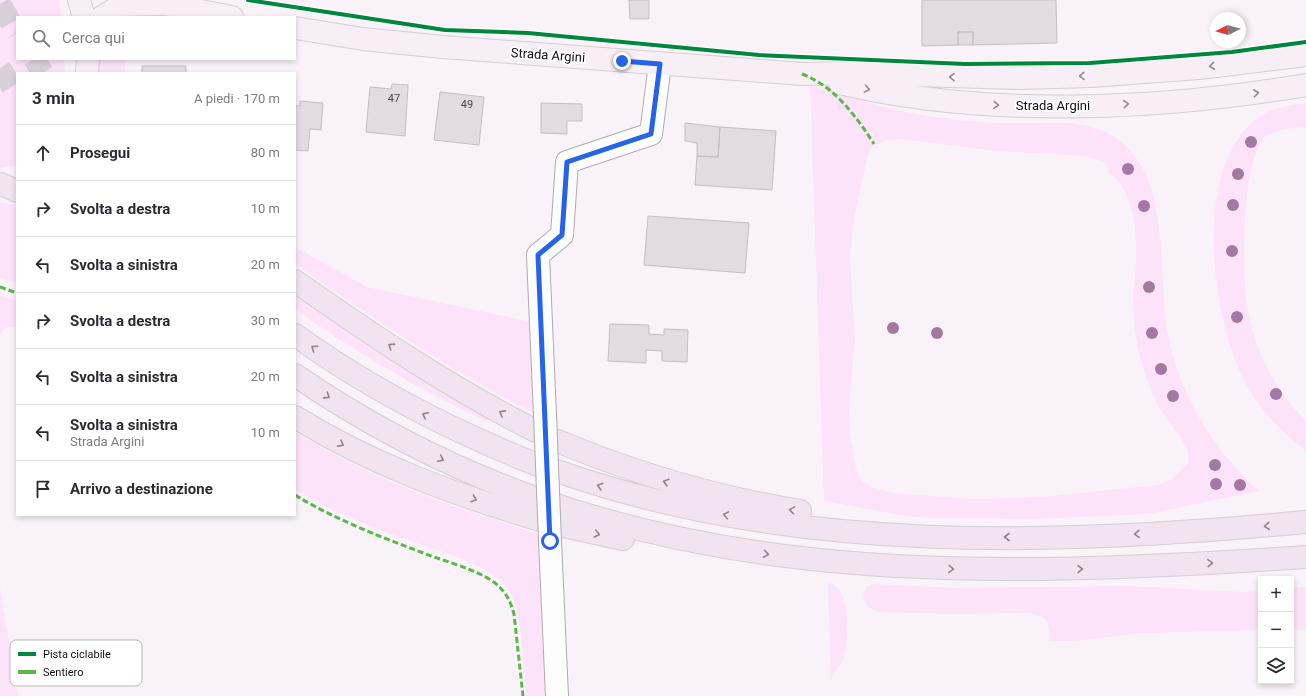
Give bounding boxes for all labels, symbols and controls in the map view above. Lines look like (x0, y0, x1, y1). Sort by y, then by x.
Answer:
north arrow (1210, 12, 1246, 48)
search box (16, 16, 296, 60)
icon: search (30, 27, 52, 49)
text: Cerca qui (62, 29, 125, 47)
street label: Strada Argini (510, 45, 586, 65)
route end (613, 52, 631, 70)
one-way arrow (1209, 62, 1215, 71)
one-way arrow (1079, 72, 1085, 81)
one-way arrow (949, 73, 955, 81)
one-way arrow (864, 84, 870, 93)
text: 3 min (32, 88, 75, 108)
one-way arrow (1253, 89, 1259, 98)
text: A piedi · 170 m (194, 91, 280, 106)
house number: 47 (388, 92, 400, 105)
house number: 49 (461, 98, 473, 111)
street label: Strada Argini (1016, 98, 1090, 113)
one-way arrow (1123, 99, 1129, 108)
one-way arrow (993, 101, 999, 109)
icon: ahead (32, 142, 54, 164)
text: Prosegui (70, 144, 130, 162)
text: 80 m (251, 145, 280, 160)
icon: right (32, 198, 54, 220)
text: Svolta a destra (70, 200, 170, 218)
text: 10 m (251, 201, 280, 216)
icon: left (32, 254, 54, 276)
text: Svolta a sinistra (70, 256, 178, 274)
text: 20 m (251, 257, 280, 272)
icon: right (32, 310, 54, 332)
text: Svolta a destra (70, 312, 170, 330)
text: 30 m (251, 313, 280, 328)
one-way arrow (388, 343, 395, 351)
one-way arrow (311, 345, 318, 353)
icon: left (32, 366, 54, 388)
text: Svolta a sinistra (70, 368, 178, 386)
text: 20 m (251, 369, 280, 384)
one-way arrow (323, 392, 330, 399)
one-way arrow (499, 411, 506, 418)
one-way arrow (422, 412, 430, 420)
text: Svolta a sinistra (70, 416, 178, 434)
icon: left (32, 422, 54, 444)
text: 10 m (251, 425, 280, 440)
text: Strada Argini (70, 434, 144, 449)
one-way arrow (337, 439, 344, 446)
one-way arrow (437, 455, 444, 462)
icon: arrive (32, 478, 54, 500)
one-way arrow (662, 478, 669, 486)
text: Arrivo a destinazione (70, 480, 213, 498)
one-way arrow (596, 482, 603, 490)
one-way arrow (470, 494, 477, 503)
one-way arrow (789, 506, 795, 515)
one-way arrow (723, 511, 729, 520)
one-way arrow (1264, 521, 1270, 530)
one-way arrow (594, 529, 600, 538)
one-way arrow (1134, 530, 1140, 538)
route start (541, 532, 559, 550)
one-way arrow (1004, 533, 1010, 541)
one-way arrow (763, 549, 769, 558)
one-way arrow (1207, 558, 1213, 567)
one-way arrow (948, 565, 954, 573)
one-way arrow (1078, 565, 1084, 573)
map controls (1258, 576, 1294, 684)
button: + (1258, 576, 1294, 612)
button: − (1258, 612, 1294, 648)
legend (10, 640, 142, 686)
text: Pista ciclabile (43, 648, 111, 661)
button: layers (1258, 648, 1294, 684)
text: Sentiero (43, 666, 83, 679)

